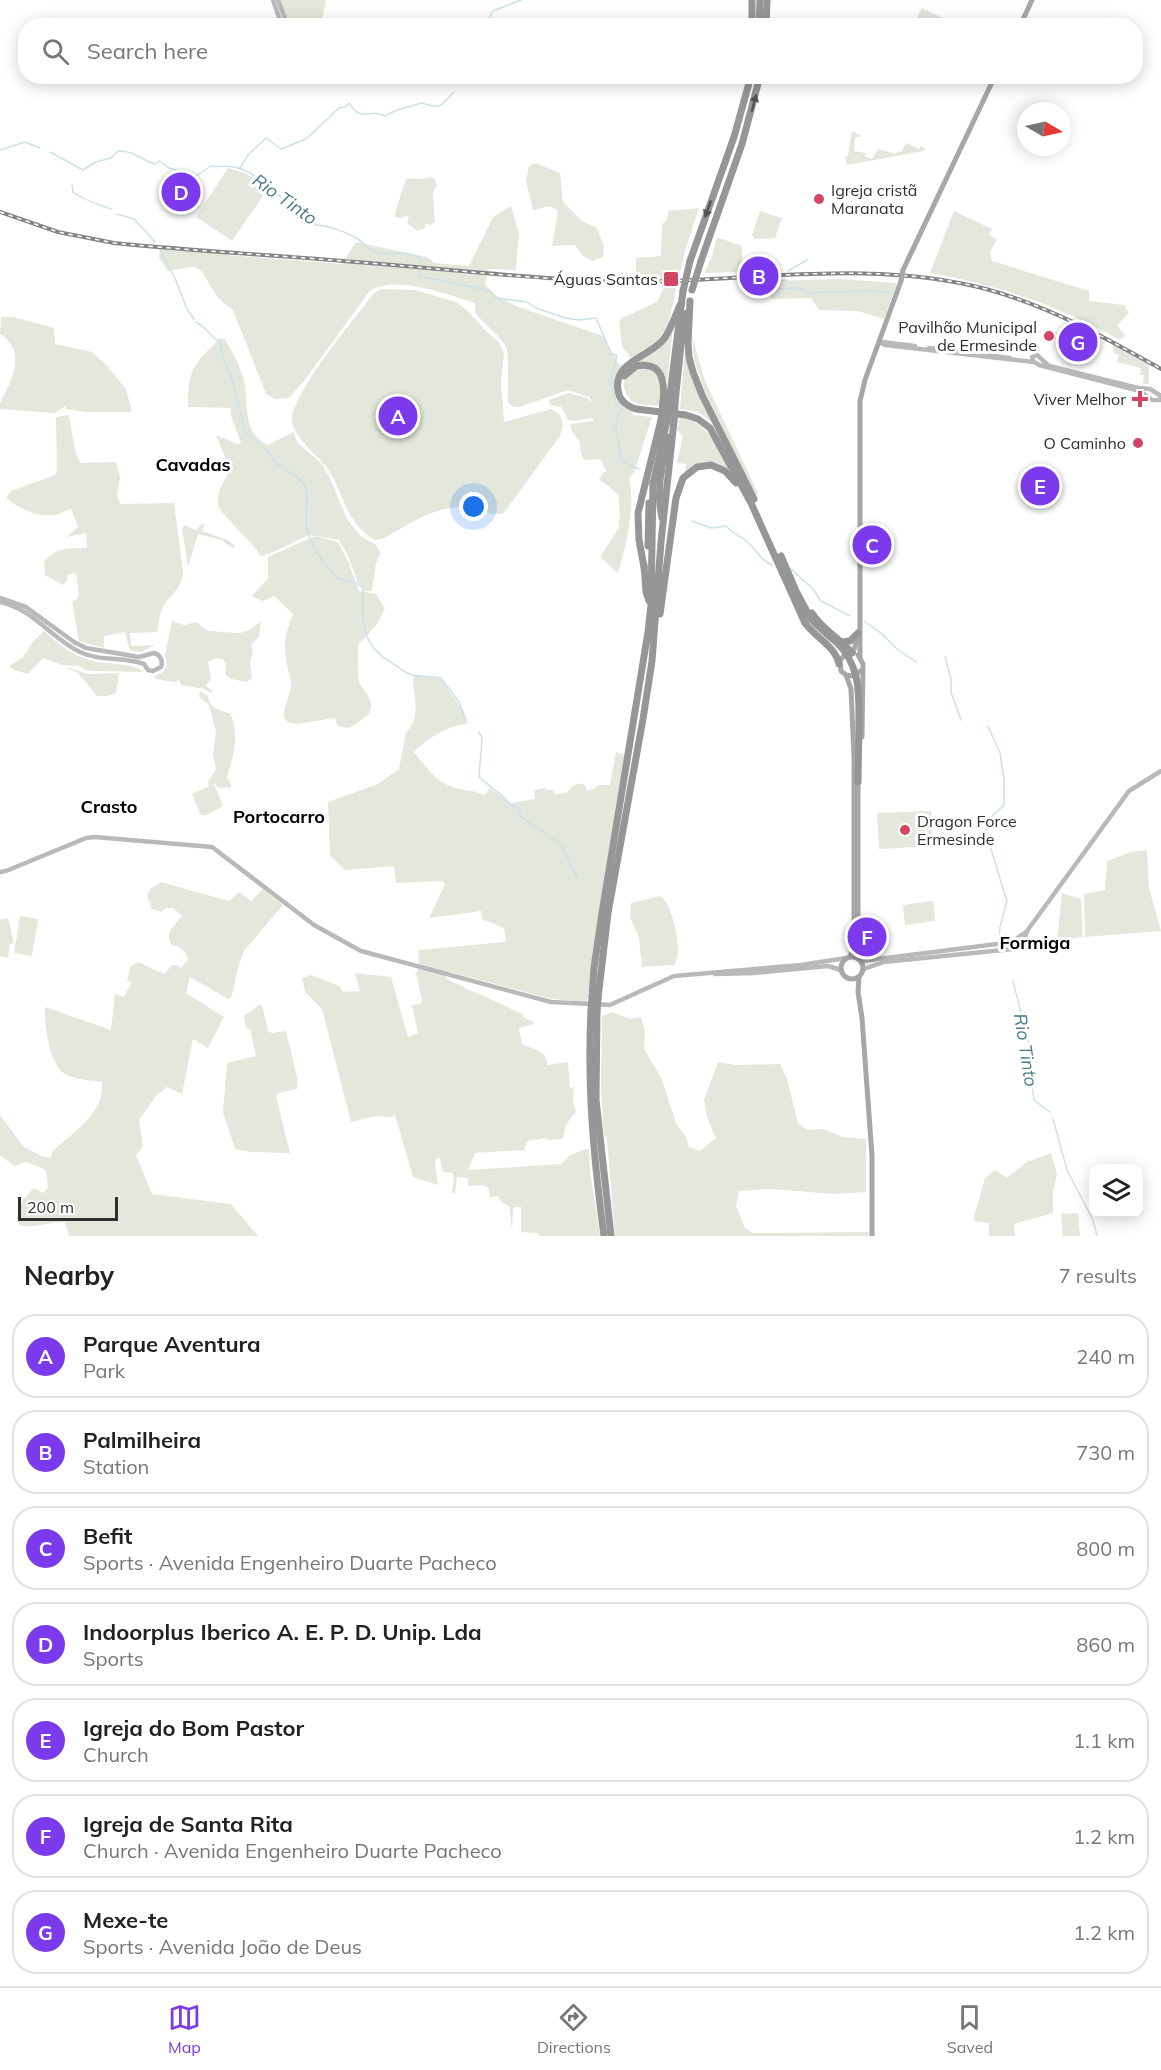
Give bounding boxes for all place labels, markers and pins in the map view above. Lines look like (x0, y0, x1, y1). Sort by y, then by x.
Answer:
pin: D (162, 170, 201, 214)
place label: Igreja cristã Maranata (831, 180, 917, 218)
marker: Igreja cristã Maranata (812, 192, 826, 206)
pin: B (740, 254, 778, 298)
place label: Águas Santas (554, 269, 658, 289)
marker: Águas Santas (662, 270, 680, 288)
place label: Pavilhão Municipal de Ermesinde (898, 317, 1037, 355)
pin: G (1058, 320, 1098, 364)
marker: Pavilhão Municipal de Ermesinde (1042, 329, 1056, 343)
place label: Viver Melhor (1033, 389, 1126, 409)
marker: Viver Melhor (1131, 390, 1149, 408)
pin: A (378, 394, 418, 438)
place label: O Caminho (1043, 433, 1126, 453)
marker: O Caminho (1131, 436, 1145, 450)
pin: E (1020, 464, 1060, 508)
pin: C (852, 522, 892, 568)
place label: Dragon Force Ermesinde (917, 811, 1017, 849)
marker: Dragon Force Ermesinde (898, 823, 912, 837)
pin: F (848, 914, 886, 960)

